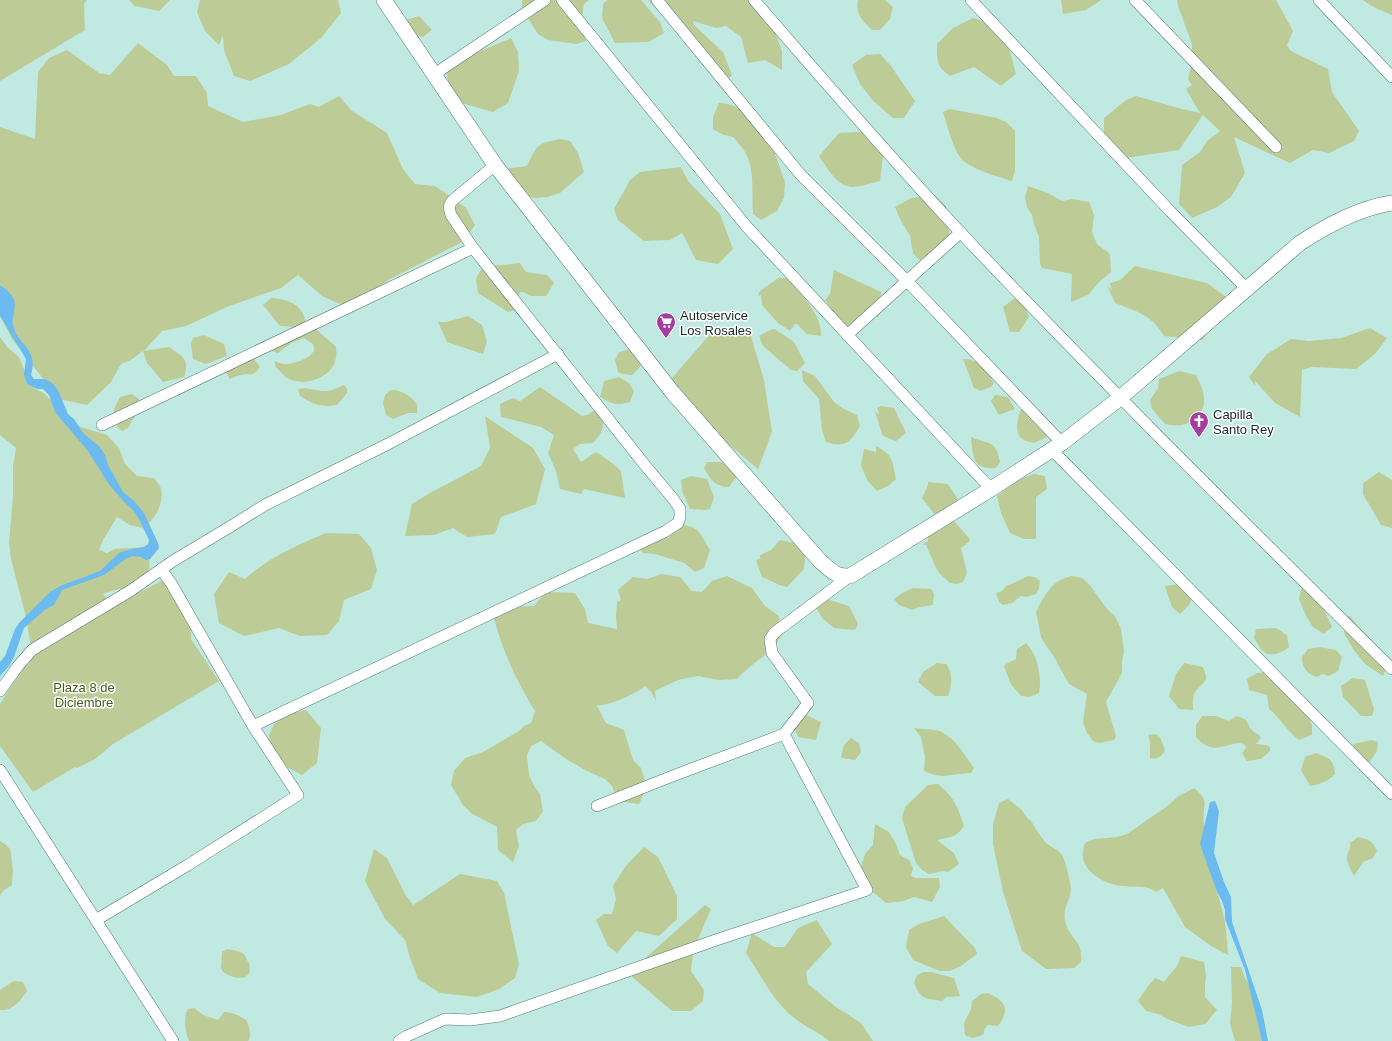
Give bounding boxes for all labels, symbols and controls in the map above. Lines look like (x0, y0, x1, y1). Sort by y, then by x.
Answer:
place label: Autoservice Los Rosales (680, 308, 752, 338)
supermarket icon: Autoservice Los Rosales (655, 311, 677, 339)
place label: Capilla Santo Rey (1213, 407, 1274, 437)
church icon: Capilla Santo Rey (1188, 410, 1210, 438)
park label: Plaza 8 de Diciembre (53, 680, 115, 710)

